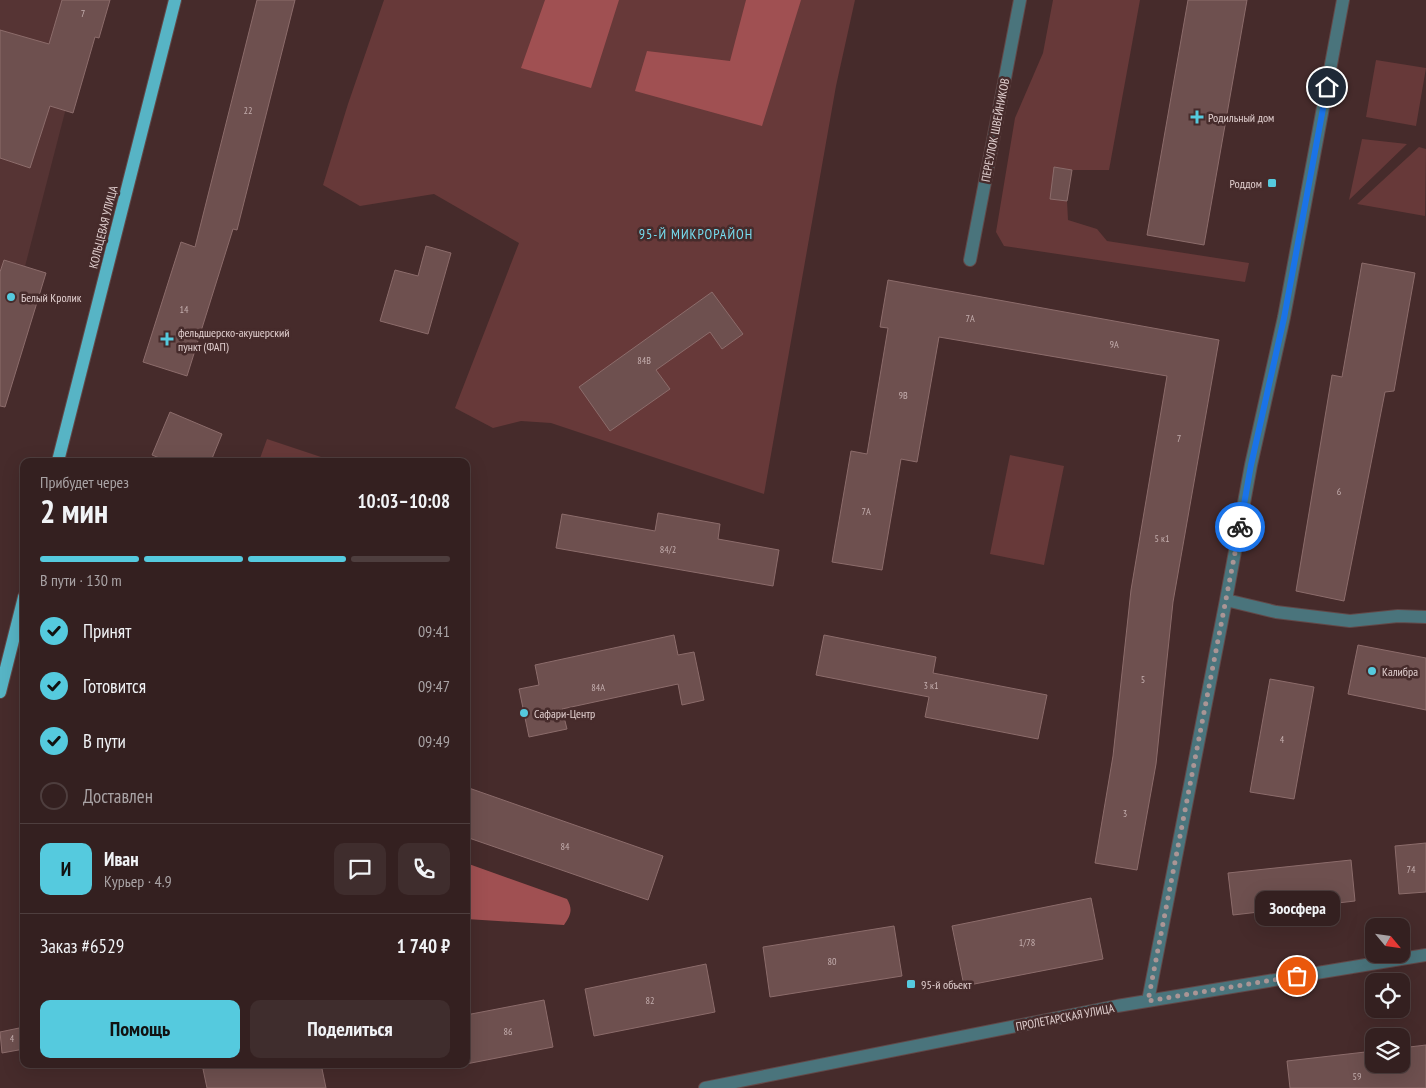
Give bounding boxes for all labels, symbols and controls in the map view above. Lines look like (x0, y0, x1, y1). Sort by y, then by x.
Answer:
house number: 7 (81, 7, 85, 20)
pin (1306, 66, 1348, 108)
icon: home (1313, 73, 1341, 101)
street label: ПЕРЕУЛОК ШВЕЙНИКОВ (978, 77, 1012, 183)
house number: 22 (244, 104, 253, 117)
marker: Родильный дом (1190, 110, 1204, 124)
place label: Родильный дом (1208, 110, 1274, 125)
place label: Роддом (1230, 176, 1262, 191)
marker: Роддом (1266, 177, 1278, 189)
street label: КОЛЬЦЕВАЯ УЛИЦА (85, 184, 121, 270)
district label: 95-Й МИКРОРАЙОН (639, 225, 753, 243)
place label: Белый Кролик (21, 290, 82, 305)
marker: Белый Кролик (5, 291, 17, 303)
house number: 14 (180, 303, 189, 316)
house number: 7А (965, 312, 975, 325)
place label: фельдшерско-акушерский пункт (ФАП) (178, 325, 289, 354)
marker: фельдшерско-акушерский пункт (ФАП) (160, 332, 174, 346)
house number: 9А (1109, 338, 1119, 351)
house number: 84В (637, 354, 651, 367)
house number: 9В (898, 389, 908, 402)
house number: 7 (1177, 432, 1181, 445)
text: Прибудет через (40, 472, 129, 492)
house number: 6 (1337, 485, 1342, 498)
text: 10:03–10:08 (357, 489, 450, 513)
text: 2 мин (40, 490, 108, 532)
courier (1215, 502, 1265, 552)
house number: 7А (861, 505, 871, 518)
icon: bike (1226, 513, 1254, 541)
house number: 5 к1 (1155, 532, 1170, 545)
house number: 84/2 (660, 543, 676, 556)
text: В пути · 130 m (40, 570, 122, 590)
icon: check (40, 617, 68, 645)
text: Принят (83, 619, 131, 643)
text: 09:41 (418, 621, 450, 641)
place label: Калибра (1382, 664, 1418, 679)
marker: Калибра (1366, 665, 1378, 677)
icon: check (40, 672, 68, 700)
house number: 5 (1141, 673, 1145, 686)
text: Готовится (83, 674, 146, 698)
text: 09:47 (418, 676, 450, 696)
house number: 3 к1 (924, 679, 939, 692)
house number: 84А (591, 681, 605, 694)
place label: Сафари-Центр (534, 706, 595, 721)
marker: Сафари-Центр (518, 707, 530, 719)
icon: check (40, 727, 68, 755)
text: В пути (83, 729, 126, 753)
text: 09:49 (418, 731, 450, 751)
house number: 4 (1280, 733, 1285, 746)
text: Доставлен (83, 784, 153, 808)
house number: 3 (1123, 807, 1127, 820)
house number: 84 (561, 840, 570, 853)
button: chat (334, 843, 386, 895)
button: phone (398, 843, 450, 895)
text: Иван (104, 847, 139, 871)
text: И (61, 857, 71, 881)
house number: 74 (1407, 863, 1416, 876)
text: Курьер · 4.9 (104, 871, 172, 891)
callout: Зоосфера (1254, 891, 1340, 926)
text: Зоосфера (1269, 898, 1326, 918)
north arrow (1365, 918, 1410, 962)
map controls (1365, 918, 1410, 1073)
text: Заказ #6529 (40, 934, 124, 958)
text: 1 740 ₽ (397, 934, 450, 958)
house number: 1/78 (1019, 936, 1035, 949)
house number: 80 (828, 955, 837, 968)
pin (1276, 955, 1318, 997)
icon: bag (1283, 962, 1311, 990)
button: locate (1365, 973, 1410, 1018)
place label: 95-й объект (921, 977, 972, 992)
marker: 95-й объект (905, 978, 917, 990)
house number: 82 (646, 994, 655, 1007)
button: Помощь (40, 1000, 240, 1058)
button: Поделиться (250, 1000, 450, 1058)
street label: ПРОЛЕТАРСКАЯ УЛИЦА (1014, 1000, 1116, 1034)
house number: 86 (504, 1025, 513, 1038)
button: layers (1365, 1028, 1410, 1073)
house number: 4 (10, 1032, 15, 1045)
house number: 59 (1353, 1070, 1362, 1083)

